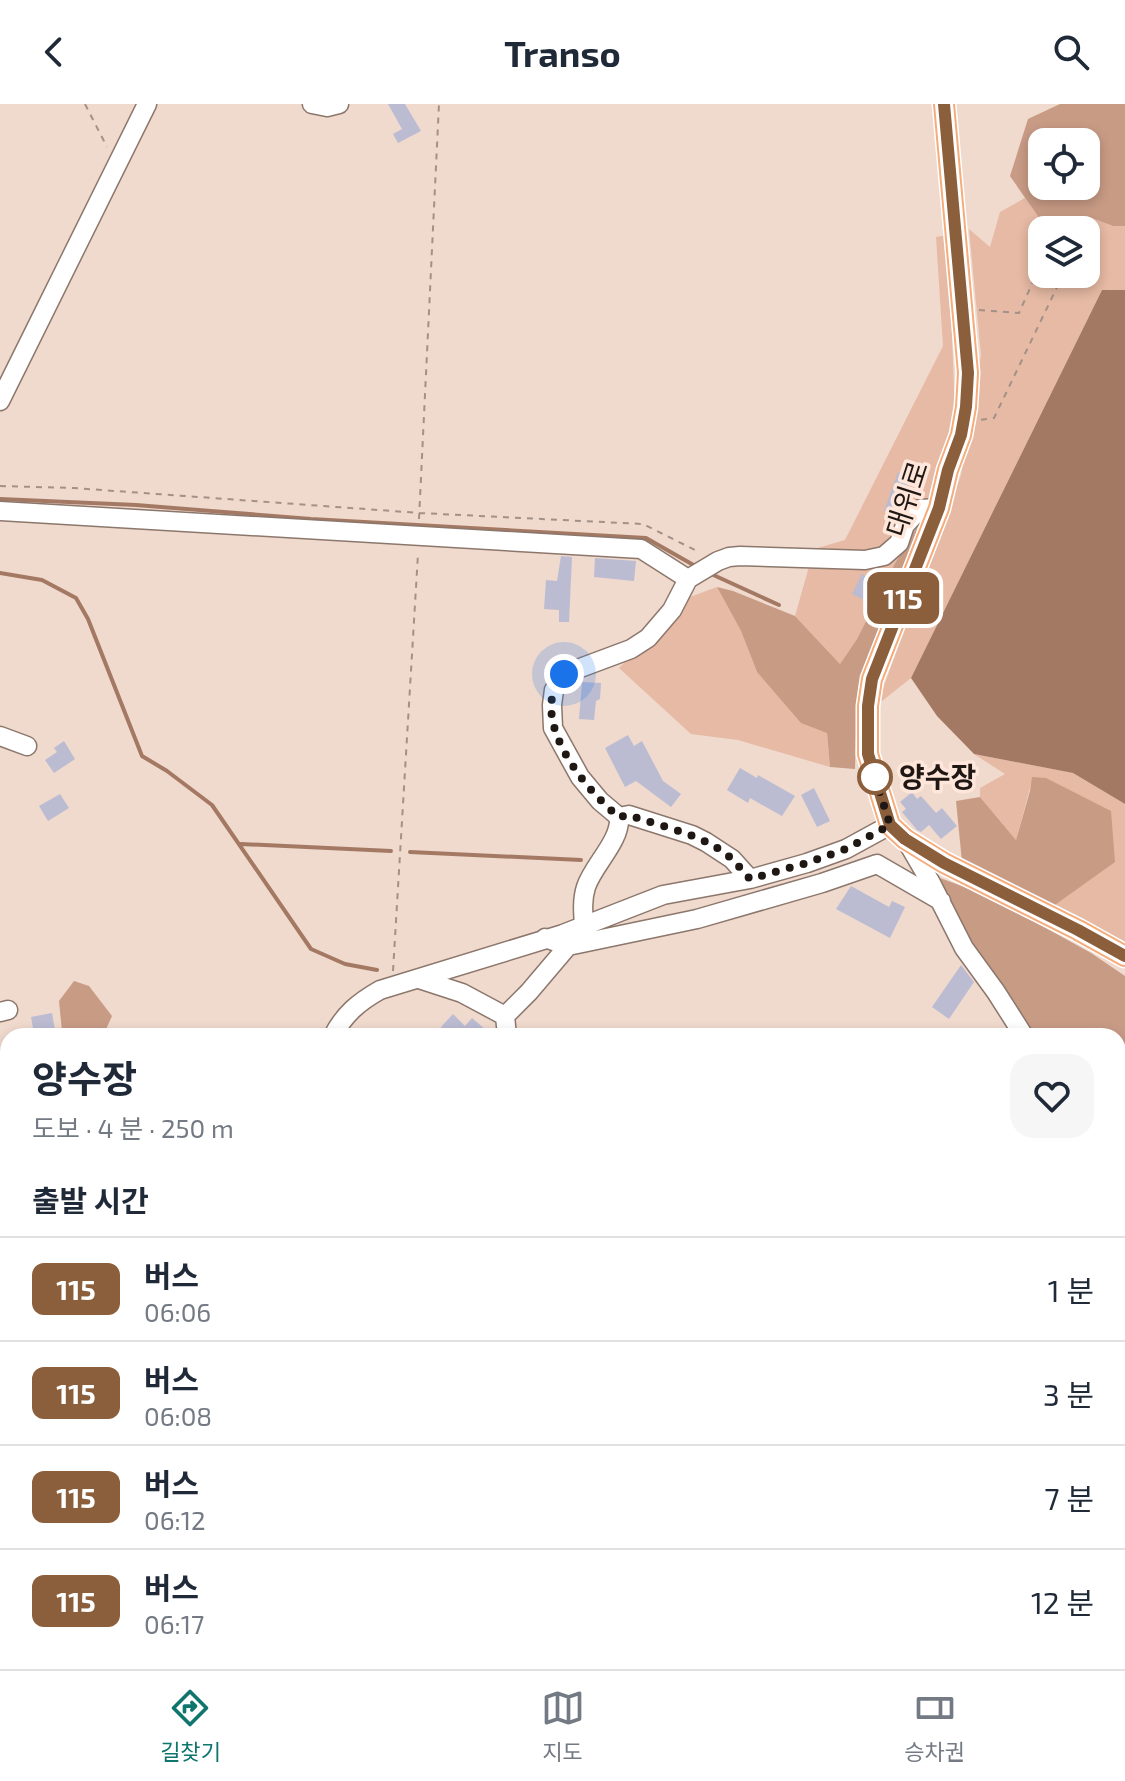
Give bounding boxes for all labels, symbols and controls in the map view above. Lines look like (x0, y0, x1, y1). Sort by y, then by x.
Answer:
icon: back (32, 30, 76, 74)
icon: search (1049, 30, 1093, 74)
text: Transo (504, 31, 621, 74)
map controls (1028, 128, 1100, 288)
button: locate (1028, 128, 1100, 200)
button: layers (1028, 216, 1100, 288)
street label: 대위로 (878, 457, 934, 541)
line badge: 115 (857, 572, 949, 624)
text: 115 (883, 581, 923, 615)
your location (544, 654, 584, 694)
place label: 양수장 (899, 759, 976, 793)
marker: 양수장 (858, 760, 892, 794)
button: heart (1010, 1054, 1094, 1138)
text: 양수장 (32, 1055, 137, 1101)
text: 도보 · 4 분 · 250 m (32, 1112, 234, 1143)
text: 출발 시간 (32, 1182, 149, 1218)
text: 버스 (144, 1257, 199, 1293)
text: 115 (56, 1272, 96, 1306)
text: 1 분 (1048, 1272, 1094, 1308)
text: 06:06 (144, 1296, 211, 1327)
text: 버스 (144, 1361, 199, 1397)
text: 115 (56, 1376, 96, 1410)
text: 3 분 (1043, 1376, 1094, 1412)
text: 06:08 (144, 1400, 212, 1431)
text: 버스 (144, 1465, 199, 1501)
text: 115 (56, 1480, 96, 1514)
text: 7 분 (1044, 1480, 1094, 1516)
text: 06:12 (144, 1504, 206, 1535)
text: 버스 (144, 1569, 199, 1605)
text: 115 (56, 1584, 96, 1618)
text: 12 분 (1031, 1584, 1094, 1620)
text: 06:17 (144, 1608, 204, 1639)
tab: 길찾기 (160, 1686, 221, 1766)
tab: 지도 (541, 1686, 585, 1766)
tab: 승차권 (904, 1686, 965, 1766)

